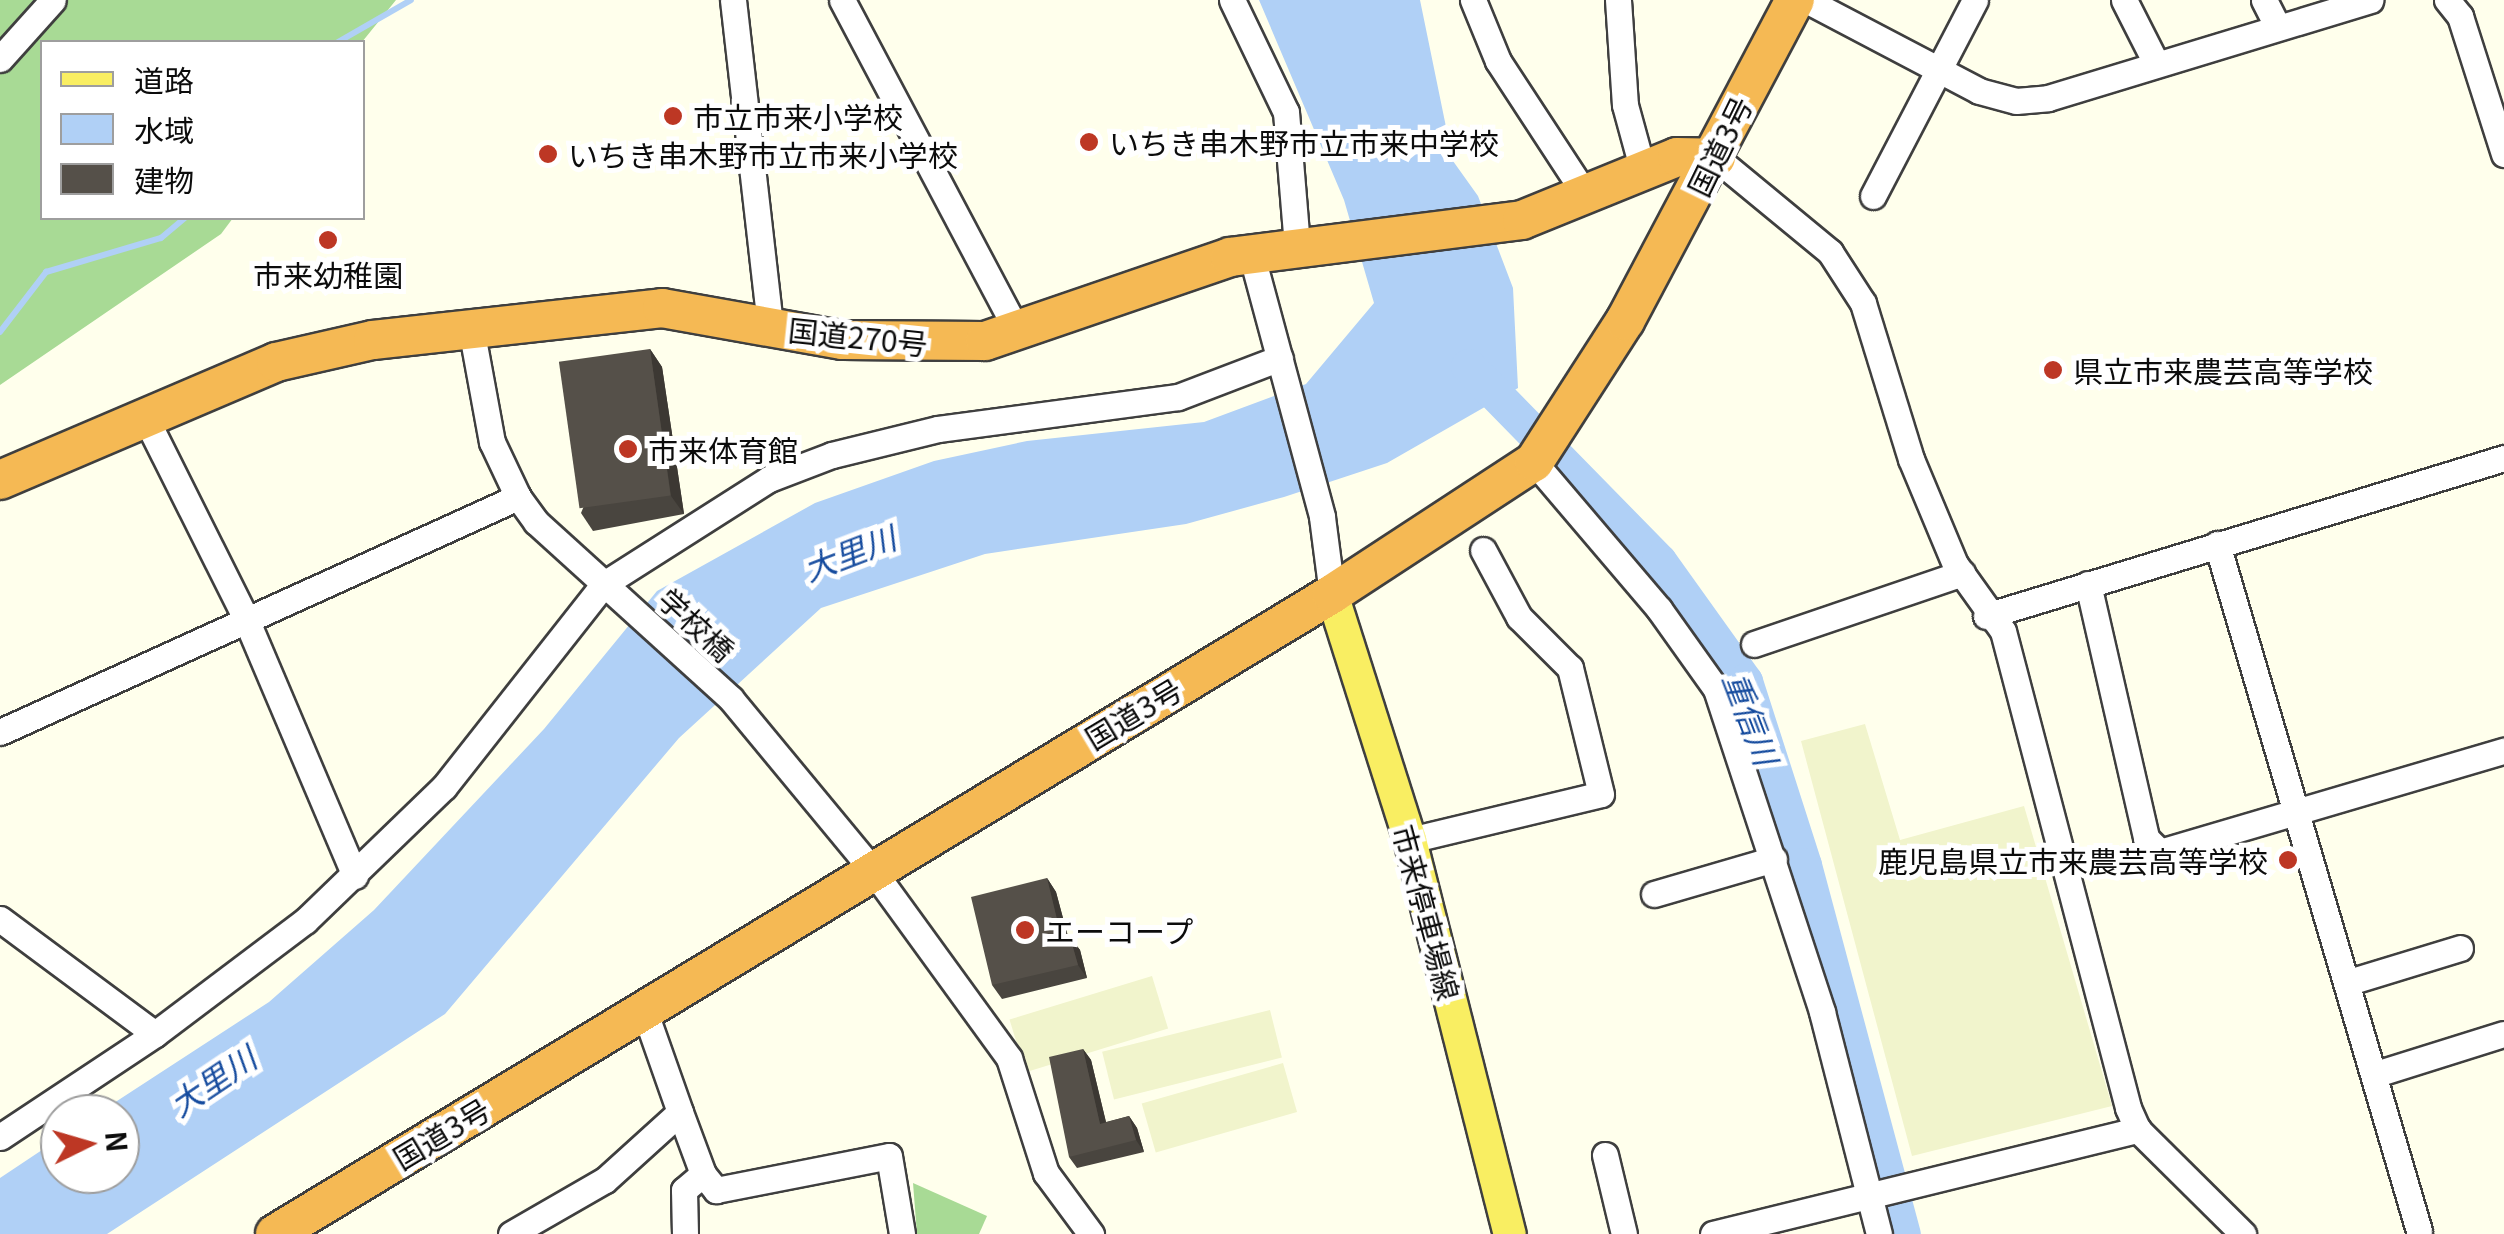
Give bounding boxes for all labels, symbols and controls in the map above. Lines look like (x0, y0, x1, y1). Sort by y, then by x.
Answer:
legend (40, 40, 365, 220)
text: 道路 (134, 57, 194, 101)
street label: 国道3号 (1679, 90, 1759, 202)
place label: 市立市来小学校 (693, 98, 903, 134)
marker: 市立市来小学校 (662, 105, 684, 127)
text: 水域 (134, 107, 194, 151)
place label: いちき串木野市立市来中学校 (1109, 124, 1499, 160)
marker: いちき串木野市立市来中学校 (1078, 131, 1100, 153)
place label: いちき串木野市立市来小学校 (568, 136, 958, 172)
marker: いちき串木野市立市来小学校 (537, 143, 559, 165)
text: 建物 (134, 157, 194, 201)
marker: 市来幼稚園 (317, 229, 339, 251)
place label: 市来幼稚園 (253, 256, 403, 292)
street label: 国道270号 (787, 311, 929, 361)
place label: 県立市来農芸高等学校 (2073, 352, 2373, 388)
marker: 県立市来農芸高等学校 (2042, 359, 2064, 381)
place label: 市来体育館 (648, 431, 798, 467)
marker: 市来体育館 (617, 438, 639, 460)
water label: 大里川 (797, 517, 901, 587)
street label: 学校橋 (652, 580, 742, 668)
water label: 重信川 (1717, 666, 1787, 770)
street label: 国道3号 (1078, 670, 1188, 756)
street label: 市来停車場線 (1386, 820, 1468, 1004)
place label: 鹿児島県立市来農芸高等学校 (1878, 842, 2268, 878)
marker: 鹿児島県立市来農芸高等学校 (2277, 849, 2299, 871)
place label: エーコープ (1045, 912, 1195, 948)
marker: エーコープ (1014, 919, 1036, 941)
water label: 大里川 (161, 1037, 263, 1123)
street label: 国道3号 (386, 1090, 496, 1176)
north arrow (40, 1094, 140, 1194)
text: N (97, 1129, 139, 1154)

